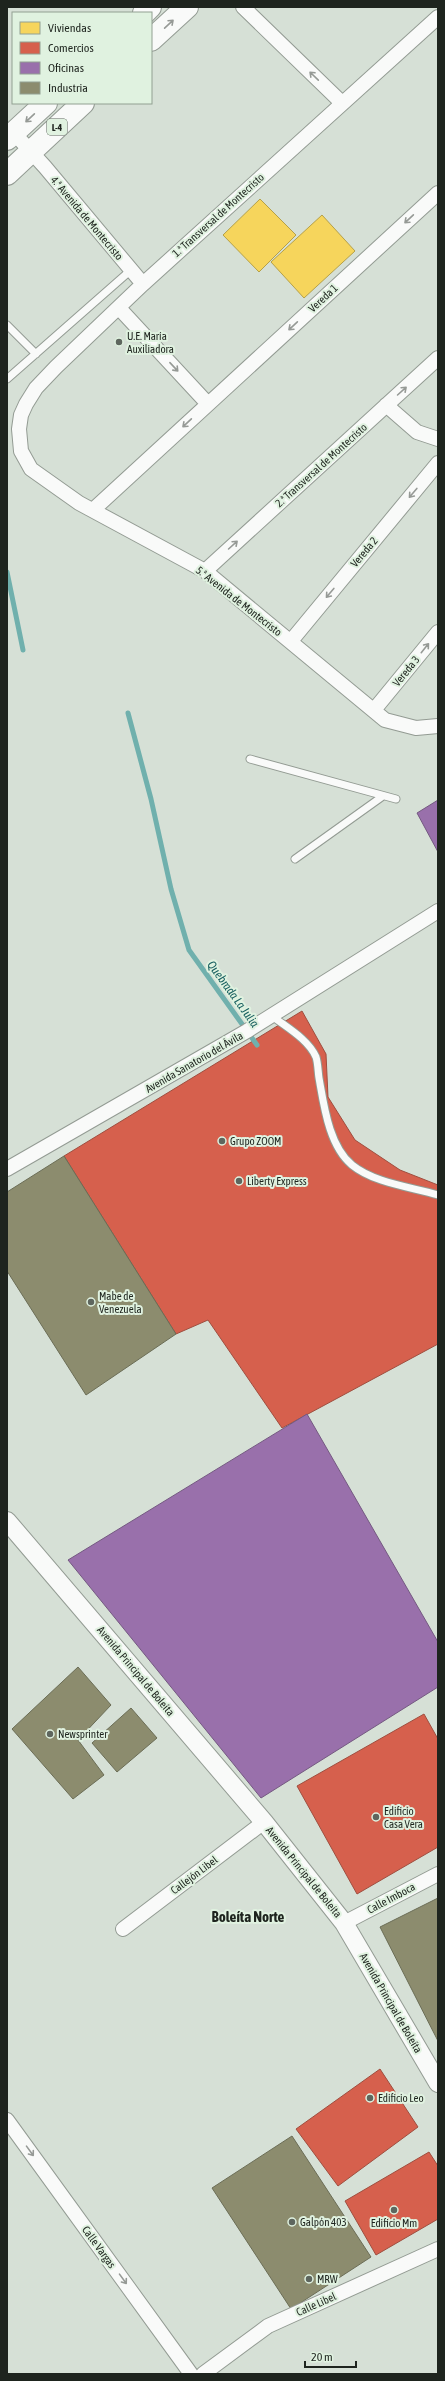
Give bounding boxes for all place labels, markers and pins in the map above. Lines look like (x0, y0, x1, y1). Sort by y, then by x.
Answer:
place label: U.E. María Auxiliadora (127, 330, 174, 355)
marker: U.E. María Auxiliadora (114, 337, 124, 347)
place label: Grupo ZOOM (230, 1135, 281, 1147)
marker: Grupo ZOOM (217, 1136, 227, 1146)
place label: Liberty Express (247, 1175, 307, 1187)
marker: Liberty Express (234, 1176, 244, 1186)
place label: Mabe de Venezuela (99, 1290, 142, 1315)
marker: Mabe de Venezuela (86, 1297, 96, 1307)
place label: Newsprinter (58, 1728, 108, 1740)
marker: Newsprinter (45, 1729, 55, 1739)
place label: Edificio Casa Vera (384, 1805, 423, 1830)
marker: Edificio Casa Vera (371, 1812, 381, 1822)
place label: Edificio Leo (378, 2092, 424, 2104)
marker: Edificio Leo (365, 2093, 375, 2103)
marker: Edificio Mm (389, 2205, 399, 2215)
place label: Galpón 403 (300, 2216, 347, 2228)
marker: Galpón 403 (287, 2217, 297, 2227)
place label: Edificio Mm (371, 2217, 417, 2229)
place label: MRW (317, 2273, 338, 2285)
marker: MRW (304, 2274, 314, 2284)

